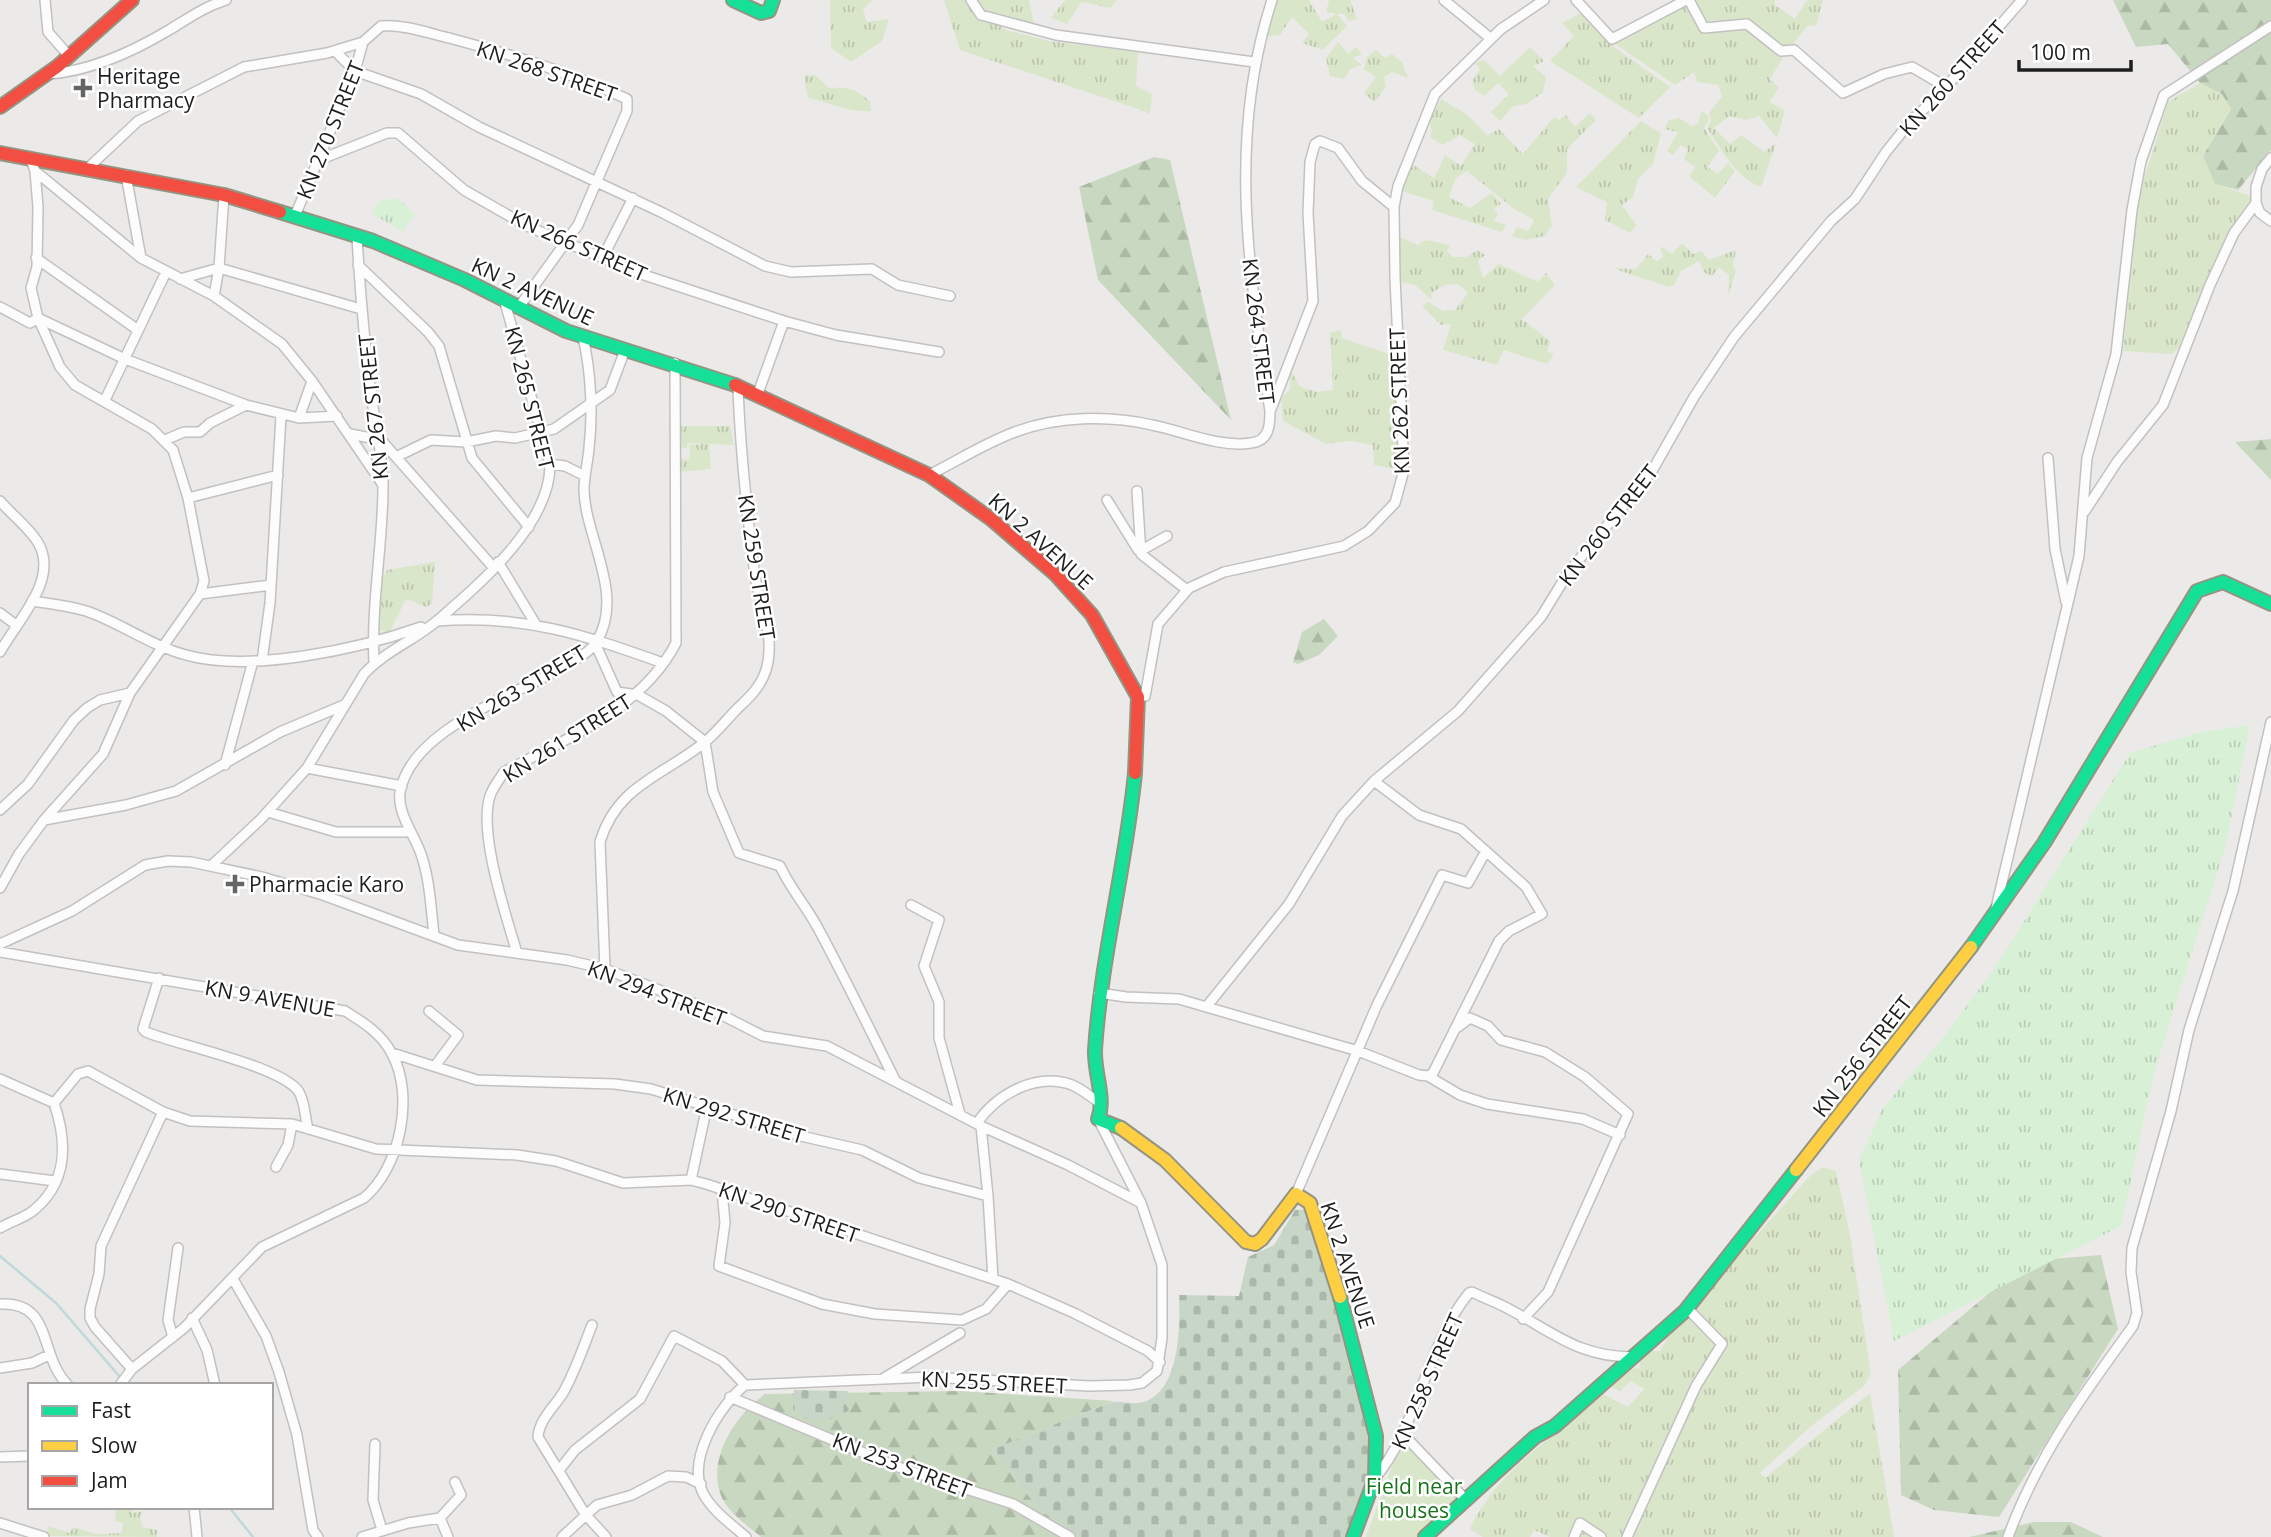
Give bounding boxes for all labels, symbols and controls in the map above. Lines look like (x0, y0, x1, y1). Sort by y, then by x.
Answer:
street label: KN 260 STREET (1893, 14, 2012, 142)
scale bar (2019, 28, 2131, 72)
street label: KN 268 STREET (473, 34, 621, 108)
text: 100 m (2030, 38, 2091, 66)
street label: KN 270 STREET (290, 56, 371, 203)
place label: Heritage Pharmacy (97, 62, 195, 114)
marker: Heritage Pharmacy (75, 80, 91, 96)
street label: KN 266 STREET (506, 202, 652, 288)
street label: KN 2 AVENUE (467, 250, 599, 332)
street label: KN 264 STREET (1236, 257, 1282, 406)
street label: KN 265 STREET (499, 324, 561, 473)
street label: KN 262 STREET (1382, 327, 1416, 475)
street label: KN 267 STREET (351, 332, 395, 481)
street label: KN 260 STREET (1552, 458, 1664, 591)
street label: KN 2 AVENUE (983, 486, 1099, 596)
street label: KN 259 STREET (732, 492, 782, 642)
street label: KN 263 STREET (451, 638, 591, 738)
street label: KN 261 STREET (497, 687, 637, 789)
place label: Pharmacie Karo (249, 870, 404, 898)
marker: Pharmacie Karo (227, 876, 243, 892)
street label: KN 294 STREET (584, 954, 731, 1032)
street label: KN 9 AVENUE (203, 973, 337, 1023)
street label: KN 256 STREET (1806, 989, 1918, 1122)
street label: KN 292 STREET (660, 1080, 809, 1150)
street label: KN 290 STREET (715, 1175, 863, 1249)
street label: KN 2 AVENUE (1314, 1198, 1382, 1332)
street label: KN 258 STREET (1384, 1308, 1470, 1454)
street label: KN 255 STREET (920, 1364, 1068, 1400)
legend (28, 1383, 273, 1509)
text: Fast (91, 1396, 131, 1424)
street label: KN 253 STREET (829, 1426, 976, 1504)
text: Slow (91, 1431, 137, 1459)
text: Jam (89, 1466, 128, 1494)
park label: Field near houses (1366, 1472, 1463, 1524)

